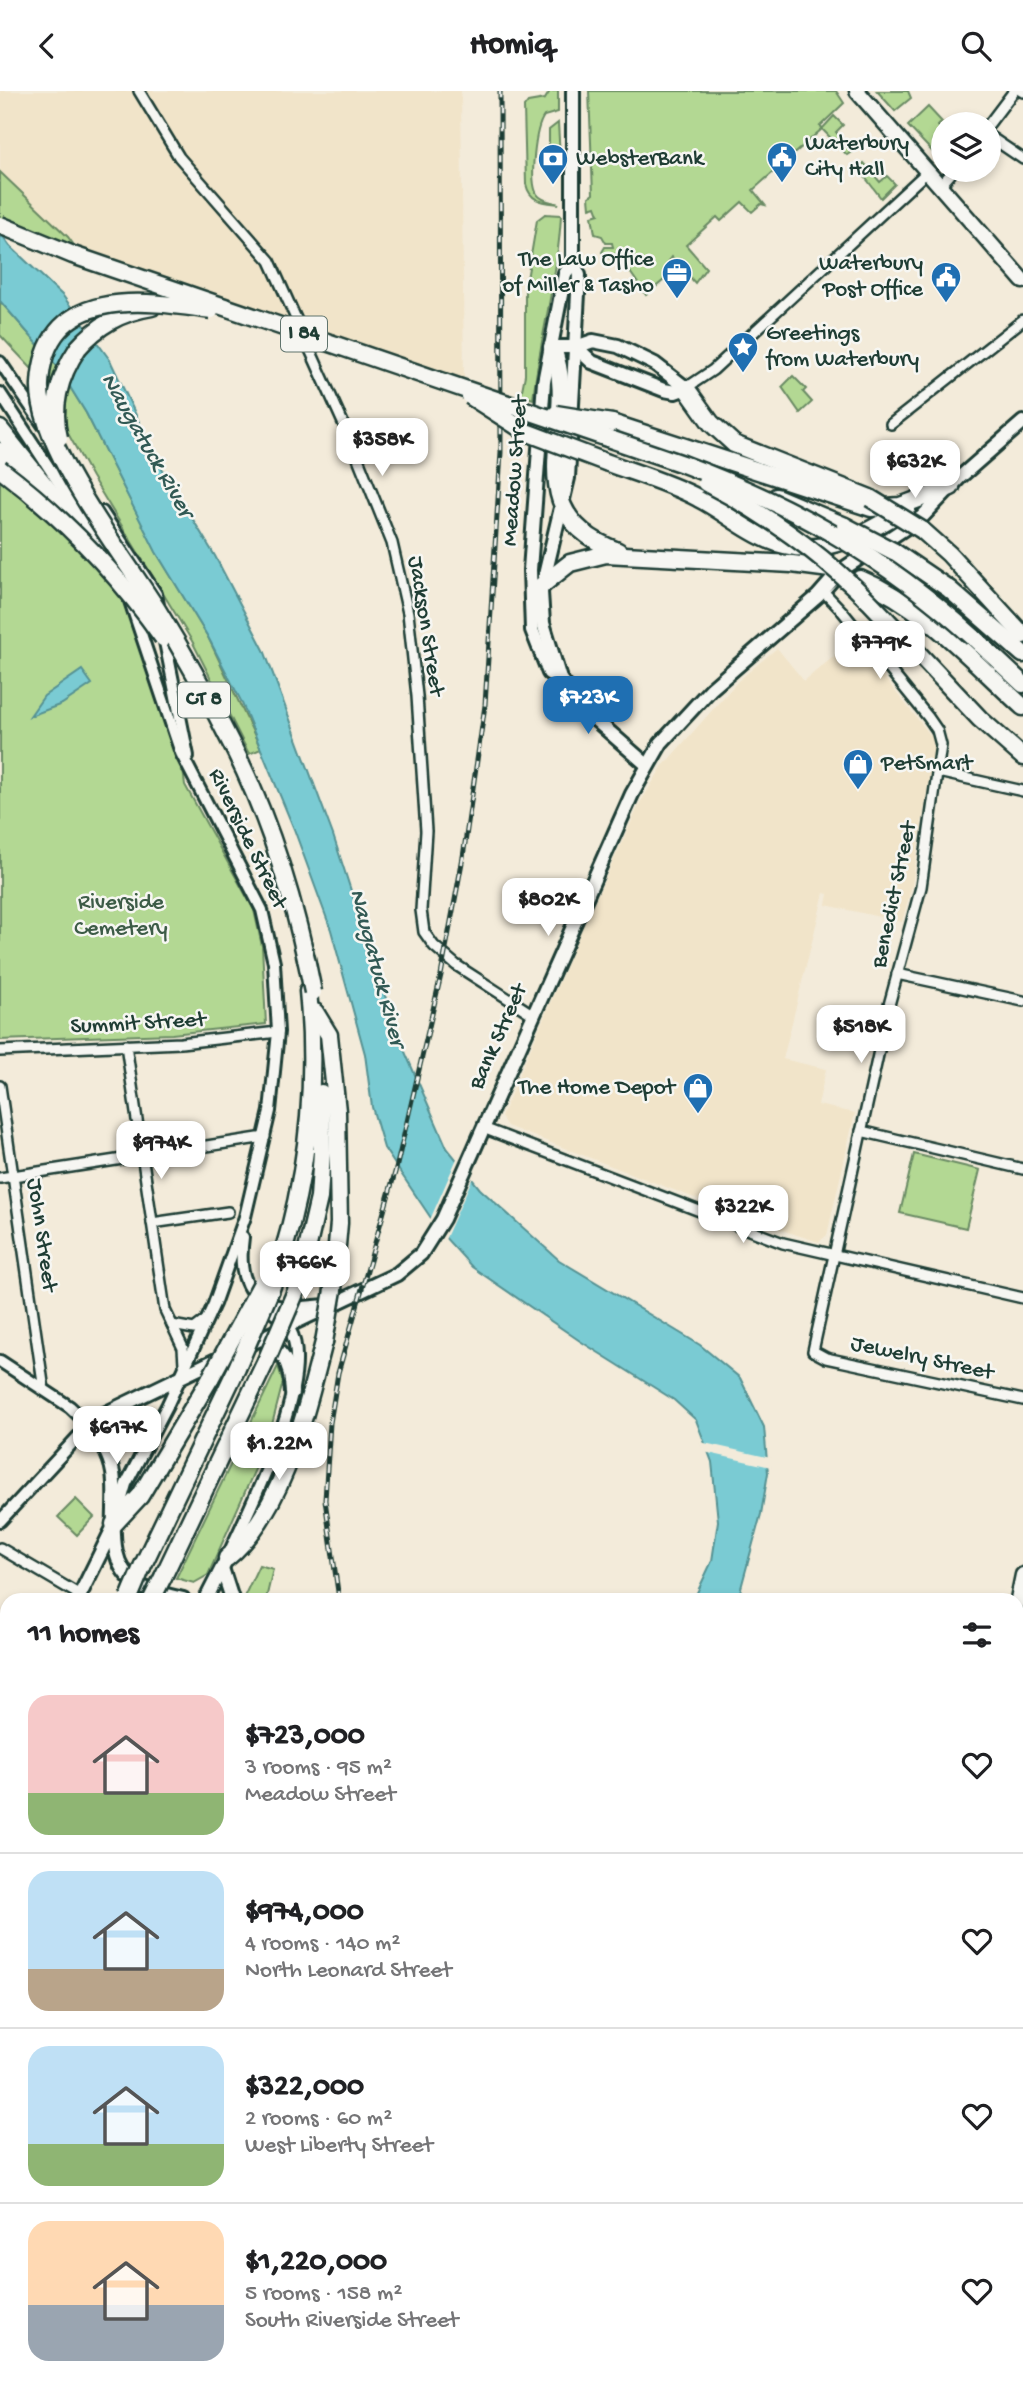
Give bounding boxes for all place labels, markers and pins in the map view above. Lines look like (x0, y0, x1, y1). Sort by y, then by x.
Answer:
place label: Waterbury City Hall (805, 131, 909, 184)
public building icon: Waterbury City Hall (765, 140, 799, 184)
bank icon: WebsterBank (536, 142, 570, 186)
place label: WebsterBank (576, 146, 706, 173)
place label: The Law Office of Miller & Tasho (503, 247, 655, 300)
place label: Waterbury Post Office (819, 251, 924, 304)
office icon: The Law Office of Miller & Tasho (660, 256, 694, 300)
public building icon: Waterbury Post Office (929, 260, 963, 304)
place label: Greetings from Waterbury (765, 321, 919, 374)
place icon: Greetings from Waterbury (726, 330, 760, 374)
pin: $358K (333, 419, 431, 478)
pin: $632K (866, 441, 964, 500)
pin: $779K (831, 621, 929, 681)
pin: $723K (539, 677, 637, 736)
shop icon: PetSmart (841, 747, 875, 791)
place label: PetSmart (880, 751, 974, 778)
pin: $802K (499, 879, 597, 938)
pin: $518K (812, 1005, 910, 1065)
shop icon: The Home Depot (681, 1071, 715, 1115)
place label: The Home Depot (516, 1075, 677, 1102)
pin: $974K (112, 1121, 210, 1181)
pin: $322K (694, 1185, 792, 1245)
pin: $766K (256, 1241, 354, 1301)
pin: $617K (68, 1407, 166, 1466)
pin: $1.22M (222, 1423, 336, 1482)

